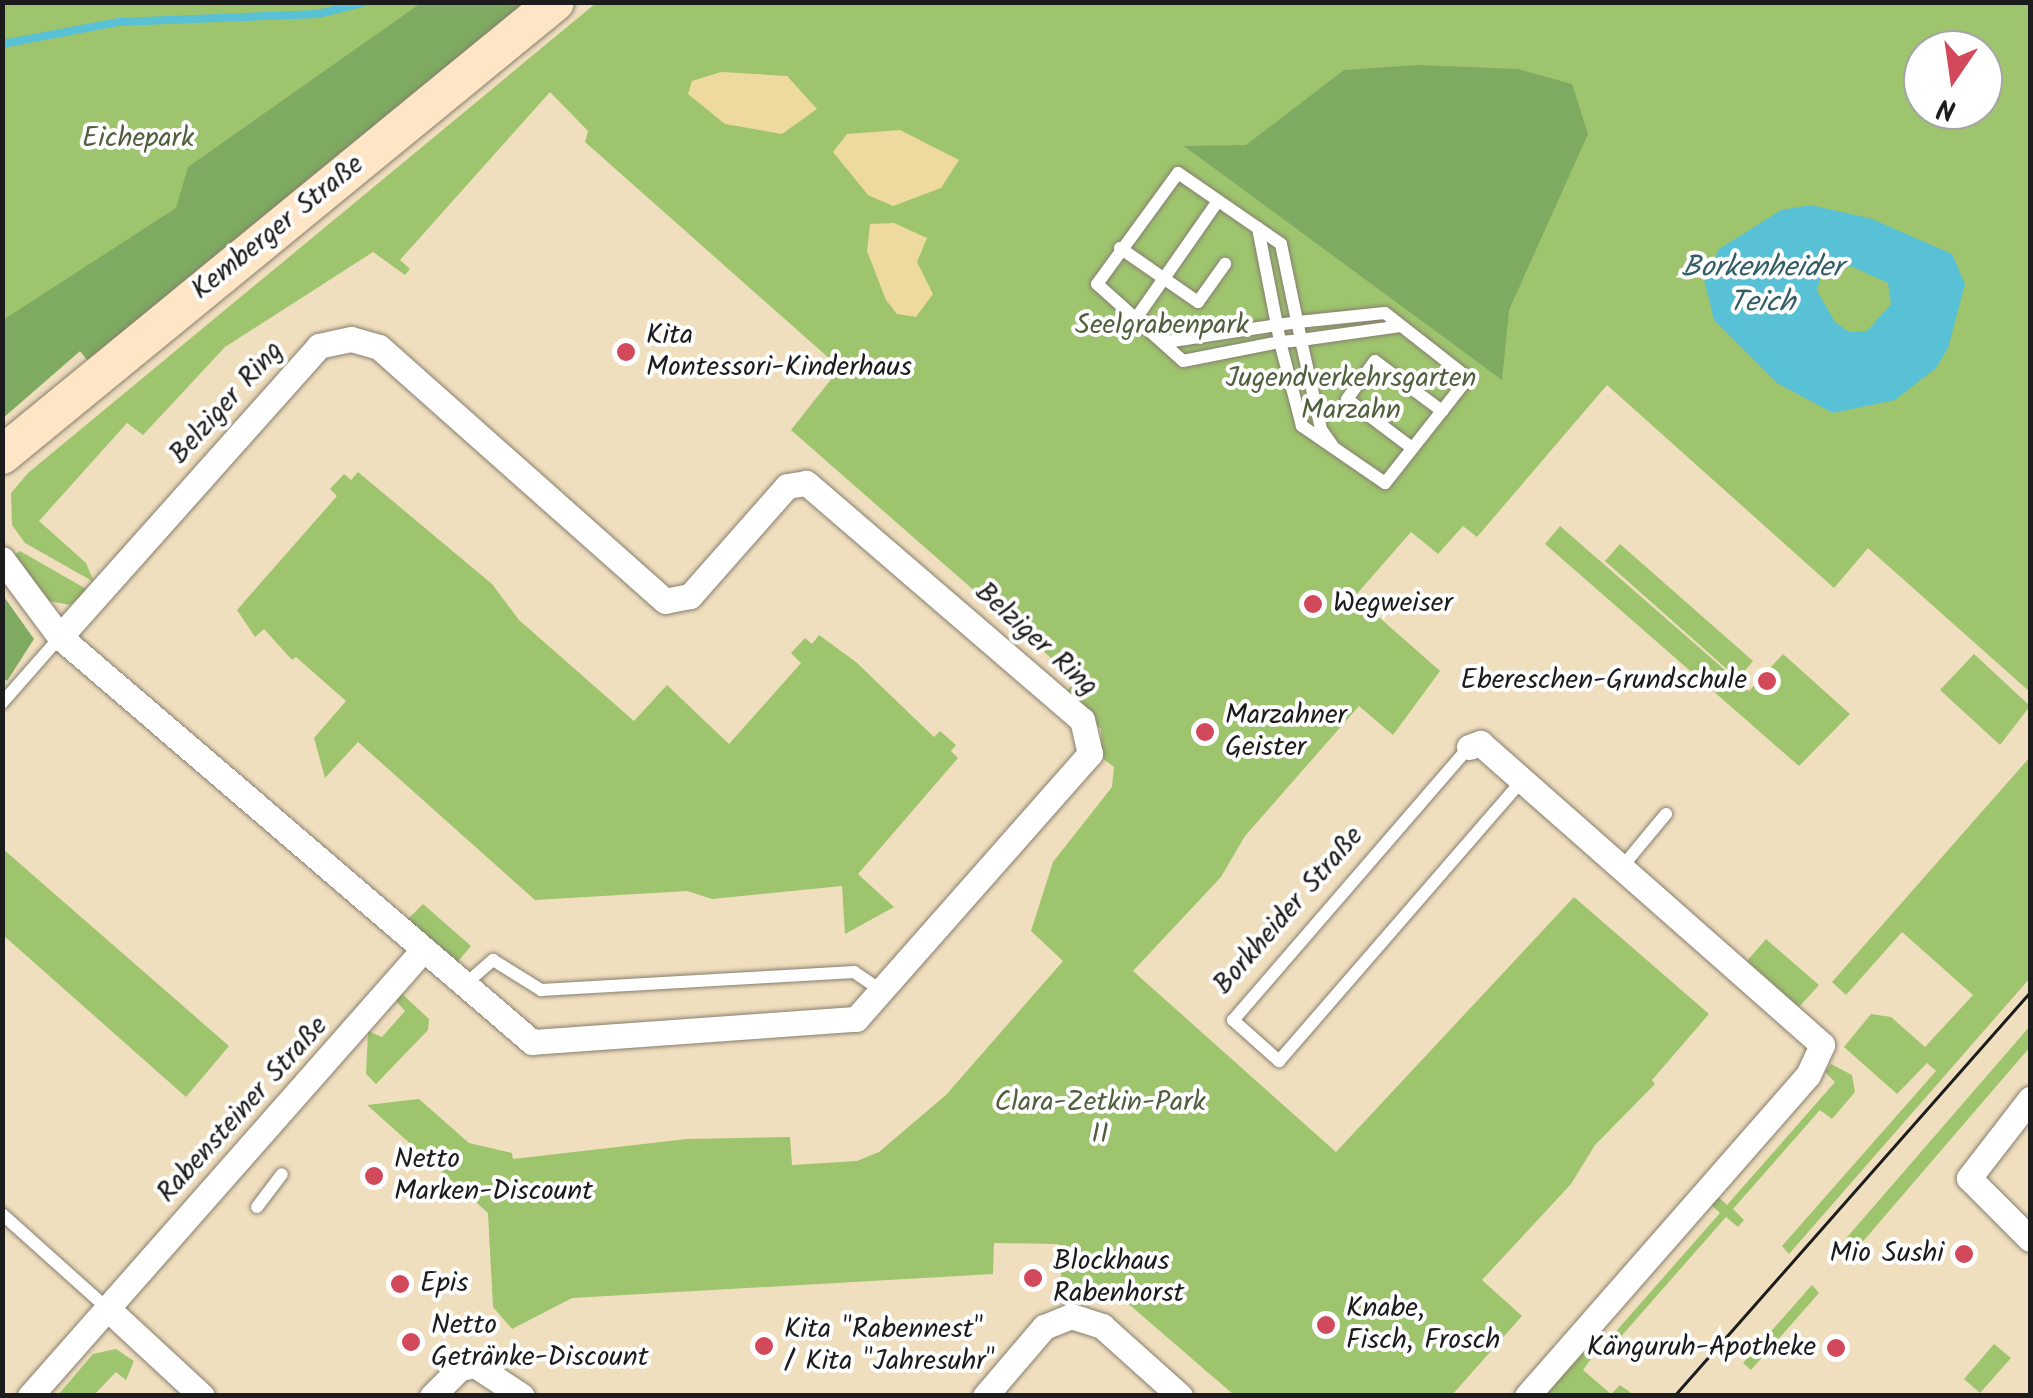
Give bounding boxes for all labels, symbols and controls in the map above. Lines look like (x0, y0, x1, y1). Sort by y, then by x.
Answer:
north arrow (1903, 30, 2003, 130)
text: N (1933, 84, 1960, 132)
park label: Eichepark (82, 122, 194, 156)
street label: Kemberger Straße (185, 148, 371, 308)
water label: Borkenheider Teich (1681, 250, 1843, 320)
park label: Seelgrabenpark (1075, 309, 1249, 343)
place label: Kita Montessori-Kinderhaus (646, 319, 912, 385)
street label: Belziger Ring (163, 335, 291, 471)
marker: Kita Montessori-Kinderhaus (615, 341, 637, 363)
park label: Jugendverkehrsgarten Marzahn (1225, 362, 1477, 428)
street label: Belziger Ring (968, 576, 1104, 704)
place label: Wegweiser (1333, 587, 1453, 621)
marker: Wegweiser (1302, 593, 1324, 615)
place label: Ebereschen-Grundschule (1461, 664, 1747, 698)
marker: Ebereschen-Grundschule (1756, 670, 1778, 692)
place label: Marzahner Geister (1225, 699, 1347, 765)
marker: Marzahner Geister (1194, 721, 1216, 743)
street label: Borkheider Straße (1207, 820, 1371, 1002)
street label: Rabensteiner Straße (151, 1010, 335, 1210)
park label: Clara-Zetkin-Park II (994, 1086, 1206, 1152)
place label: Netto Marken-Discount (394, 1143, 593, 1209)
marker: Netto Marken-Discount (363, 1165, 385, 1187)
place label: Mio Sushi (1829, 1237, 1944, 1271)
marker: Mio Sushi (1953, 1243, 1975, 1265)
place label: Blockhaus Rabenhorst (1053, 1245, 1184, 1311)
place label: Epis (420, 1267, 468, 1301)
marker: Blockhaus Rabenhorst (1022, 1267, 1044, 1289)
marker: Epis (389, 1273, 411, 1295)
place label: Knabe, Fisch, Frosch (1346, 1292, 1500, 1358)
place label: Netto Getränke-Discount (431, 1309, 649, 1375)
place label: Kita "Rabennest" / Kita "Jahresuhr" (784, 1313, 995, 1379)
marker: Knabe, Fisch, Frosch (1315, 1314, 1337, 1336)
marker: Netto Getränke-Discount (400, 1331, 422, 1353)
place label: Känguruh-Apotheke (1587, 1331, 1816, 1365)
marker: Kita "Rabennest" / Kita "Jahresuhr" (753, 1335, 775, 1357)
marker: Känguruh-Apotheke (1825, 1337, 1847, 1359)

